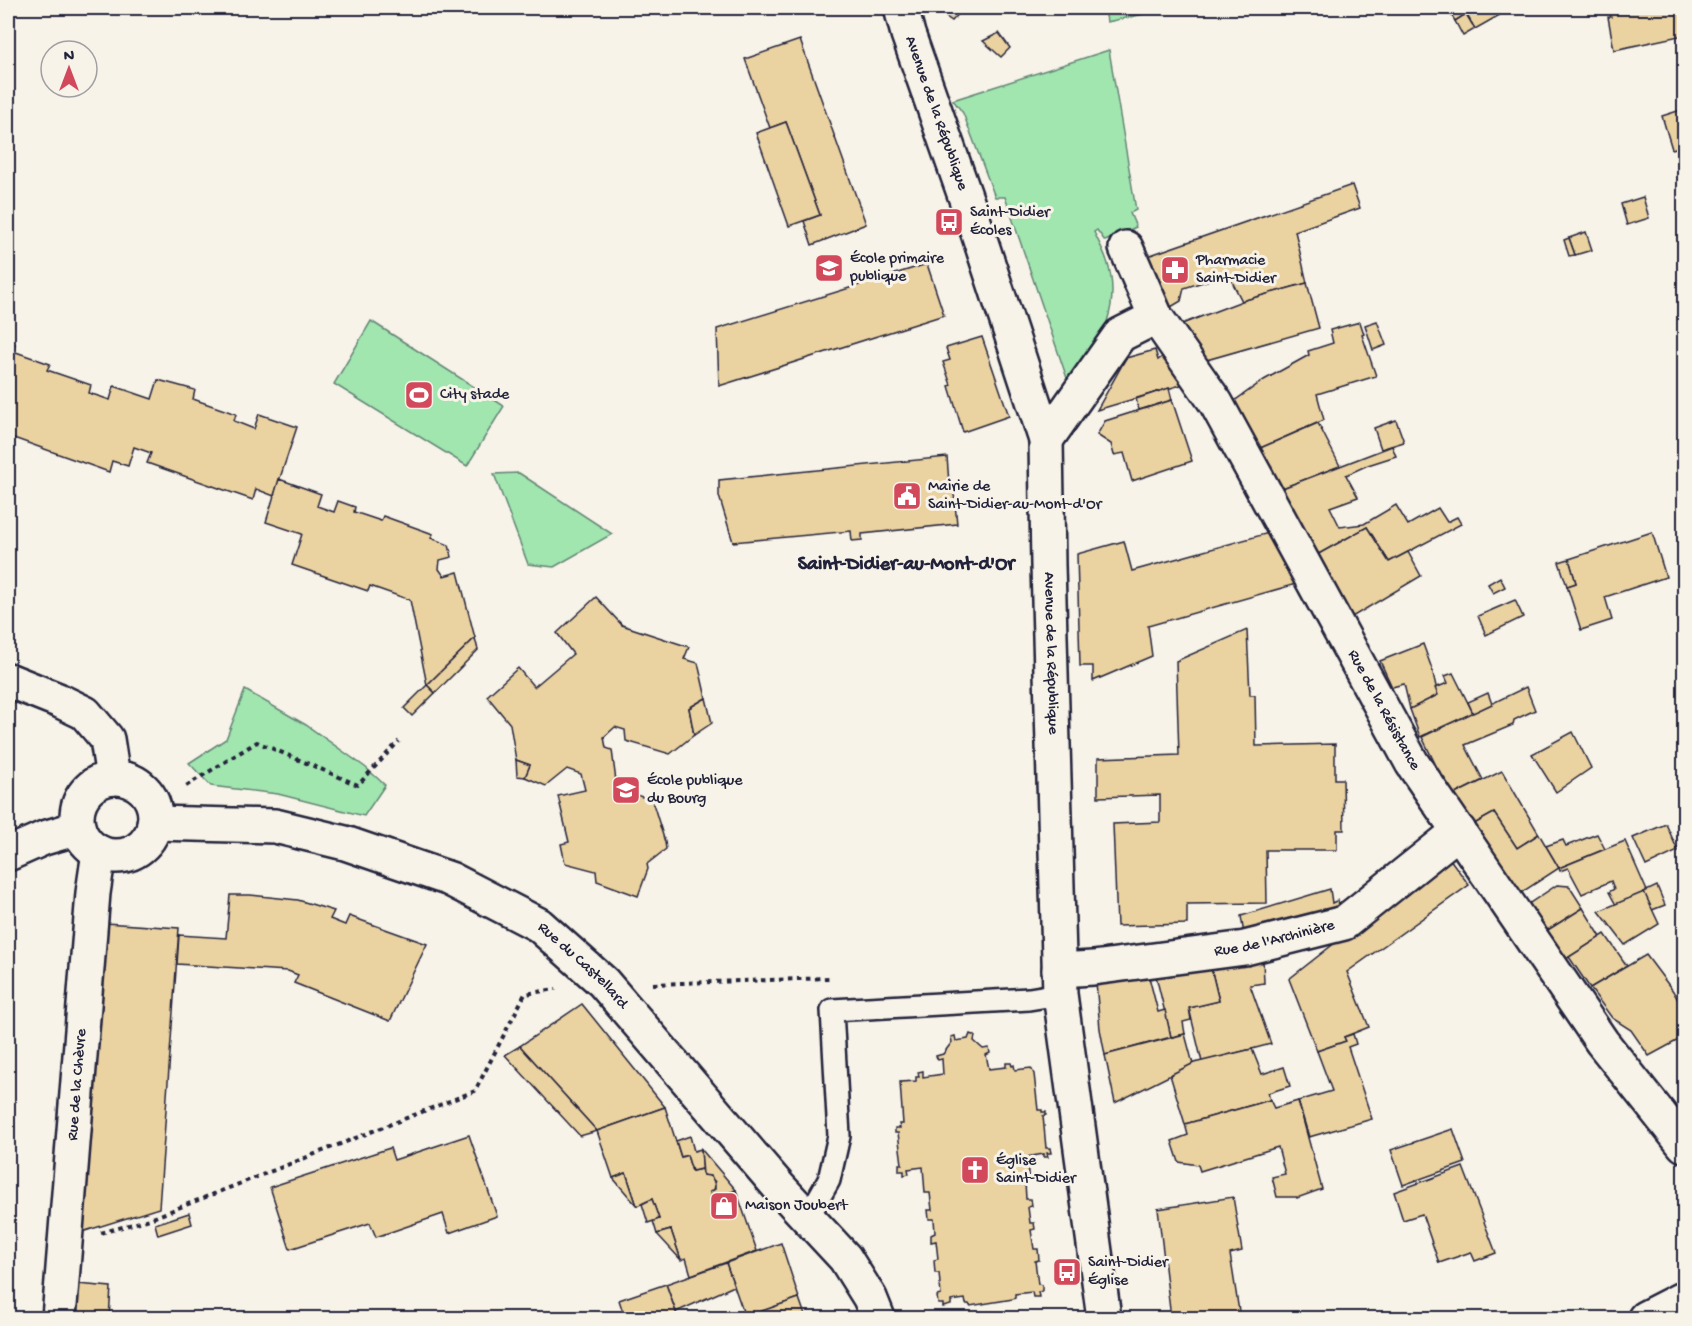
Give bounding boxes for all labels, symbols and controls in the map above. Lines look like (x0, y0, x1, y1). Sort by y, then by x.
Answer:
street label: Avenue de la République (900, 34, 972, 194)
north arrow (39, 39, 99, 99)
text: N (64, 48, 75, 67)
place label: Saint-Didier Écoles (970, 204, 1051, 241)
bus stop icon: Saint-Didier Écoles (933, 206, 965, 238)
place label: École primaire publique (849, 250, 945, 287)
school or university icon: École primaire publique (813, 252, 845, 284)
place label: Pharmacie Saint-Didier (1195, 252, 1277, 289)
pharmacy icon: Pharmacie Saint-Didier (1159, 254, 1191, 286)
sports icon: City stade (403, 379, 435, 411)
place label: City stade (440, 386, 510, 405)
place label: Mairie de Saint-Didier-au-Mont-d'Or (928, 478, 1103, 515)
public building icon: Mairie de Saint-Didier-au-Mont-d'Or (891, 480, 923, 512)
district label: Saint-Didier-au-Mont-d'Or (798, 554, 1016, 577)
street label: Avenue de la République (1039, 572, 1062, 735)
street label: Rue de la Résistance (1343, 647, 1424, 775)
place label: École publique du Bourg (647, 772, 743, 809)
school or university icon: École publique du Bourg (610, 774, 642, 806)
street label: Rue de l'Archinière (1213, 916, 1337, 961)
street label: Rue du Castellard (533, 918, 633, 1014)
street label: Rue de la Chèvre (64, 1027, 92, 1141)
place label: Église Saint-Didier (996, 1152, 1077, 1189)
church icon: Église Saint-Didier (959, 1154, 991, 1186)
shop icon: Maison Joubert (708, 1190, 740, 1222)
place label: Maison Joubert (745, 1197, 849, 1216)
place label: Saint-Didier Église (1088, 1254, 1169, 1291)
bus stop icon: Saint-Didier Église (1051, 1256, 1083, 1288)

